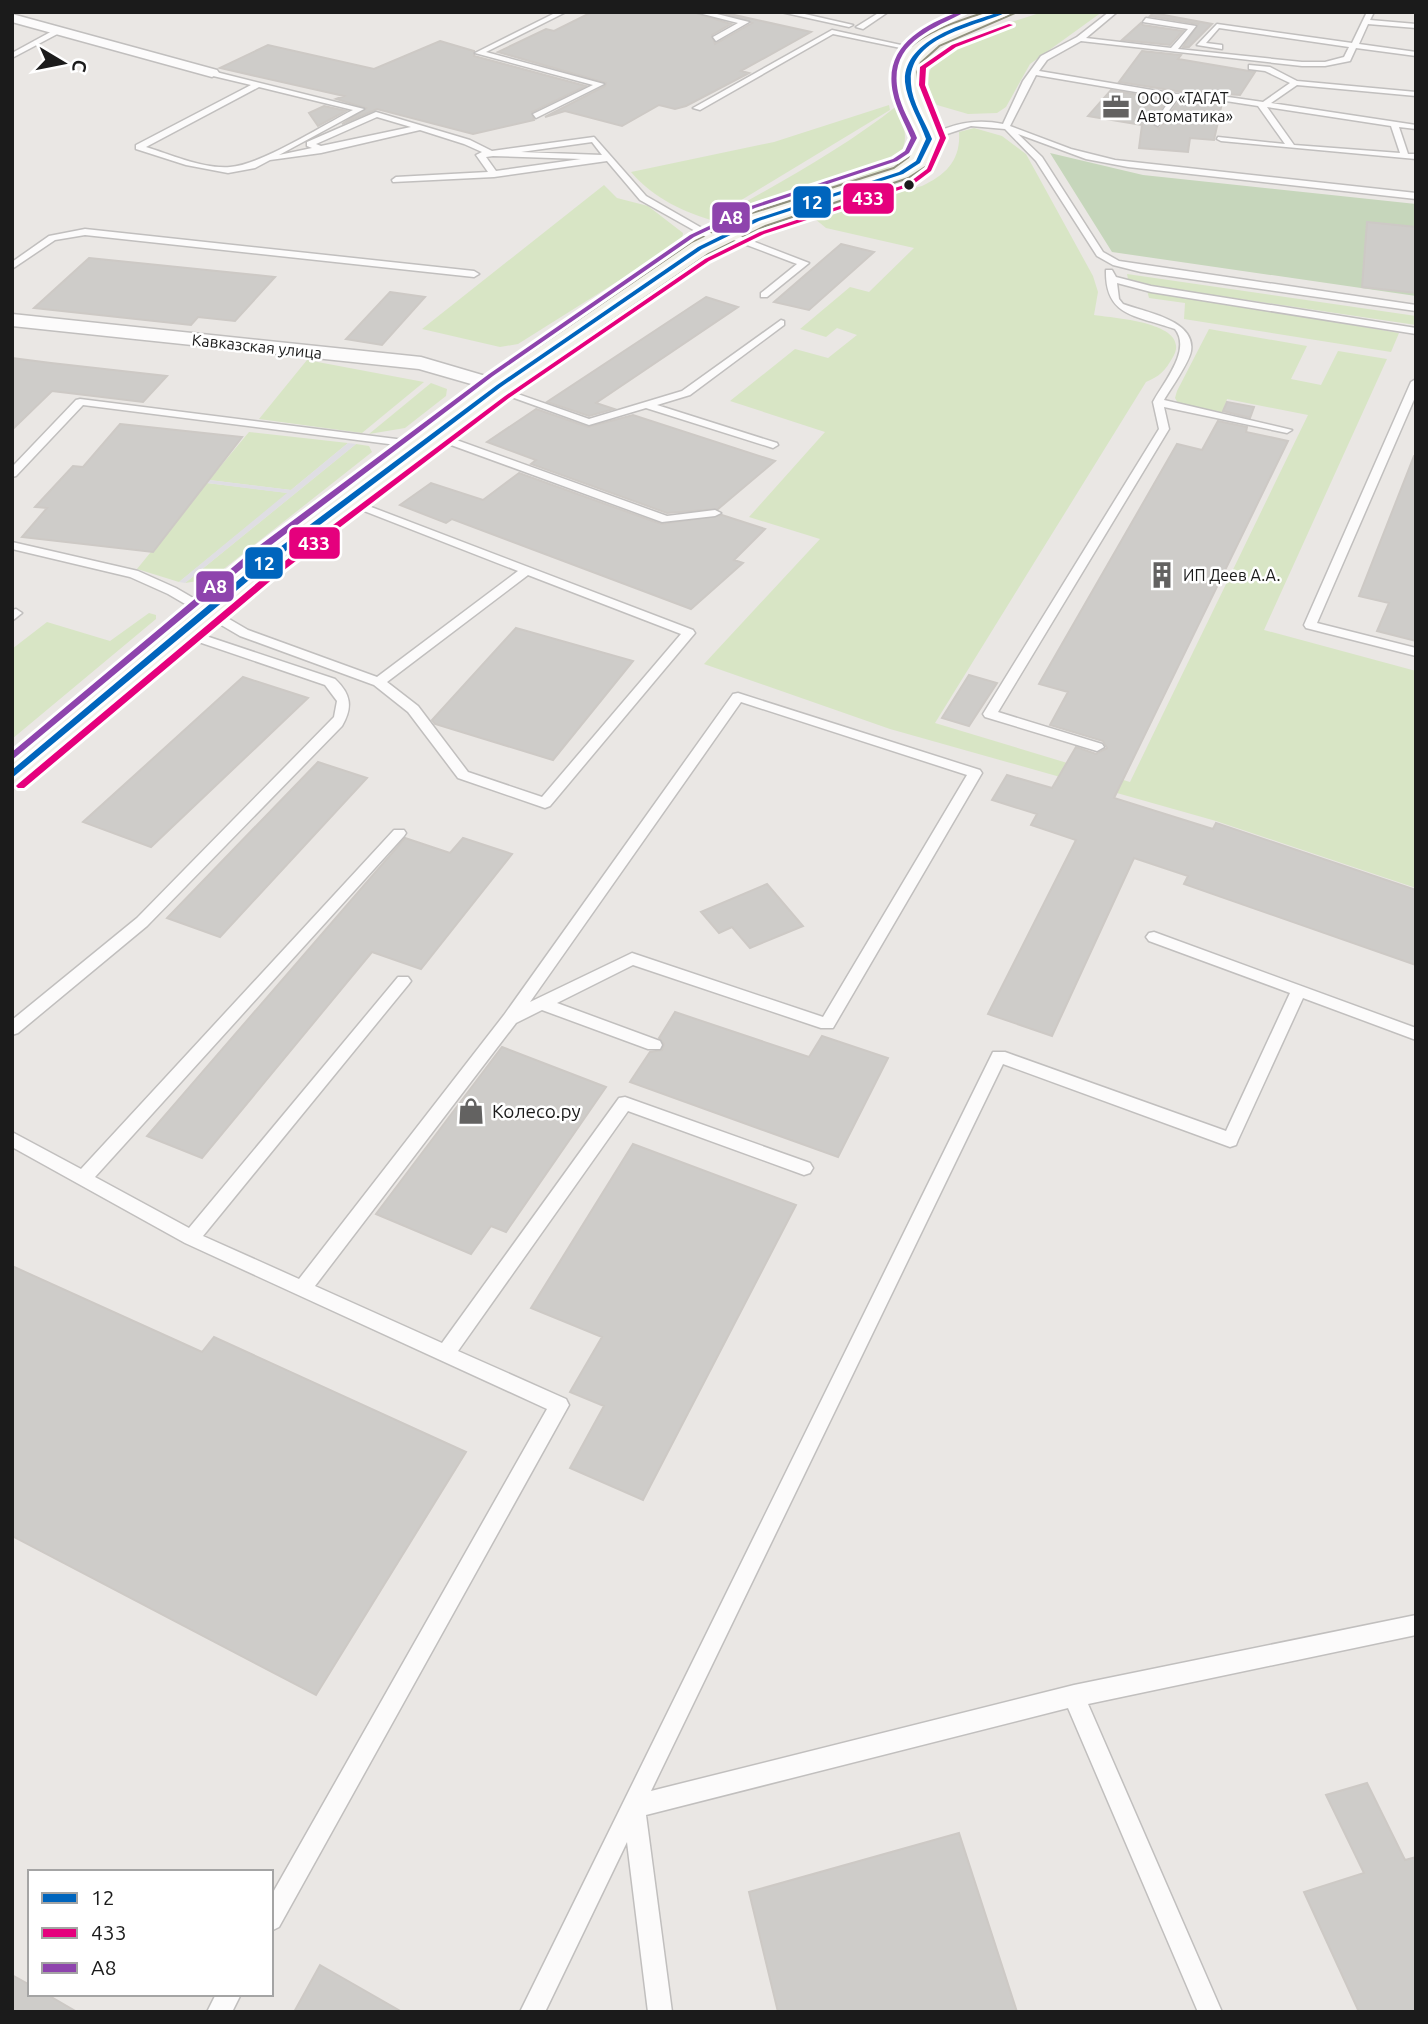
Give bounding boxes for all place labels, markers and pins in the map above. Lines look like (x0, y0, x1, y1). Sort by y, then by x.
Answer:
place label: ООО «ТАГАТ Автоматика» (1137, 89, 1233, 125)
office icon: ООО «ТАГАТ Автоматика» (1101, 92, 1131, 122)
unlabelled marker (902, 178, 916, 192)
building icon: ИП Деев А.А. (1147, 560, 1177, 590)
place label: ИП Деев А.А. (1183, 566, 1280, 584)
shop icon: Колесо.ру (456, 1096, 486, 1126)
place label: Колесо.ру (492, 1100, 581, 1122)

